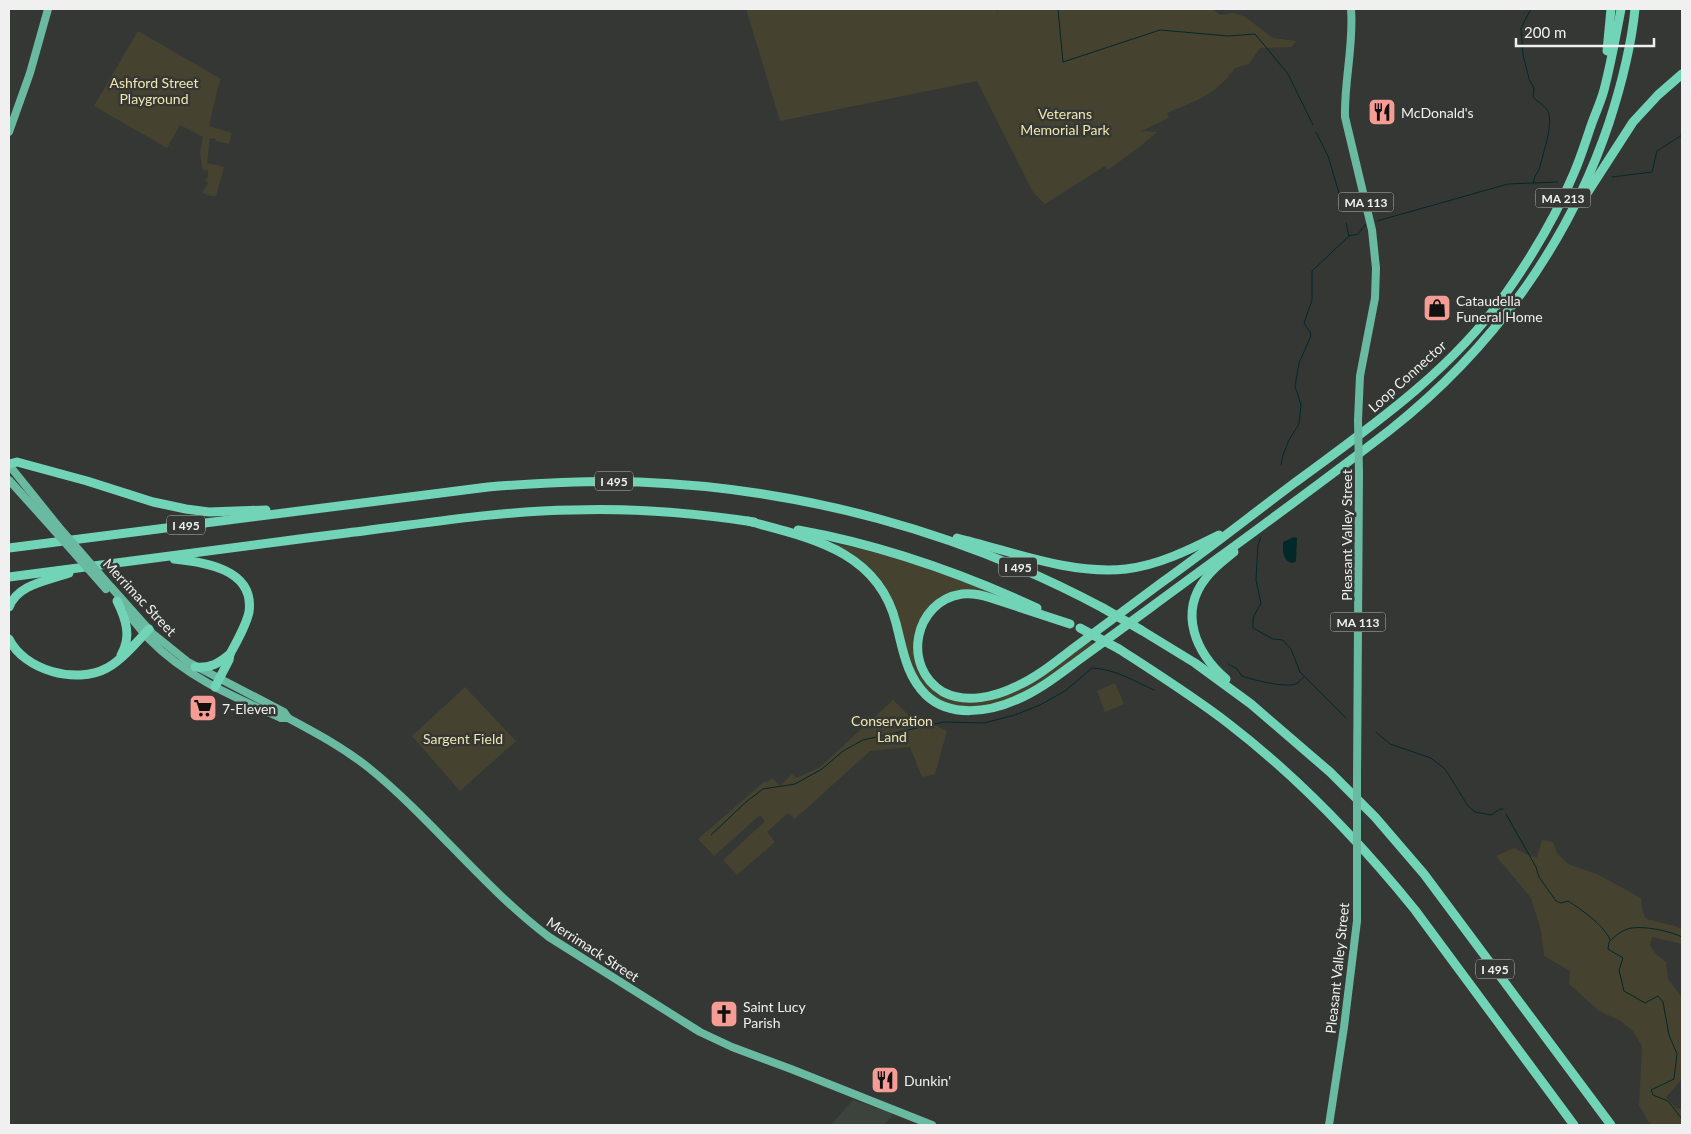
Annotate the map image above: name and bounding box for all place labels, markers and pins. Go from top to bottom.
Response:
restaurant icon: McDonald's [1367,97,1397,127]
place label: McDonald's [1401,104,1474,121]
place label: Cataudella Funeral Home [1456,292,1543,325]
shop icon: Cataudella Funeral Home [1422,293,1452,323]
supermarket icon: 7-Eleven [188,693,218,723]
place label: 7-Eleven [222,700,276,717]
place label: Saint Lucy Parish [743,998,806,1031]
church icon: Saint Lucy Parish [709,999,739,1029]
restaurant icon: Dunkin' [870,1065,900,1095]
place label: Dunkin' [904,1072,951,1089]

